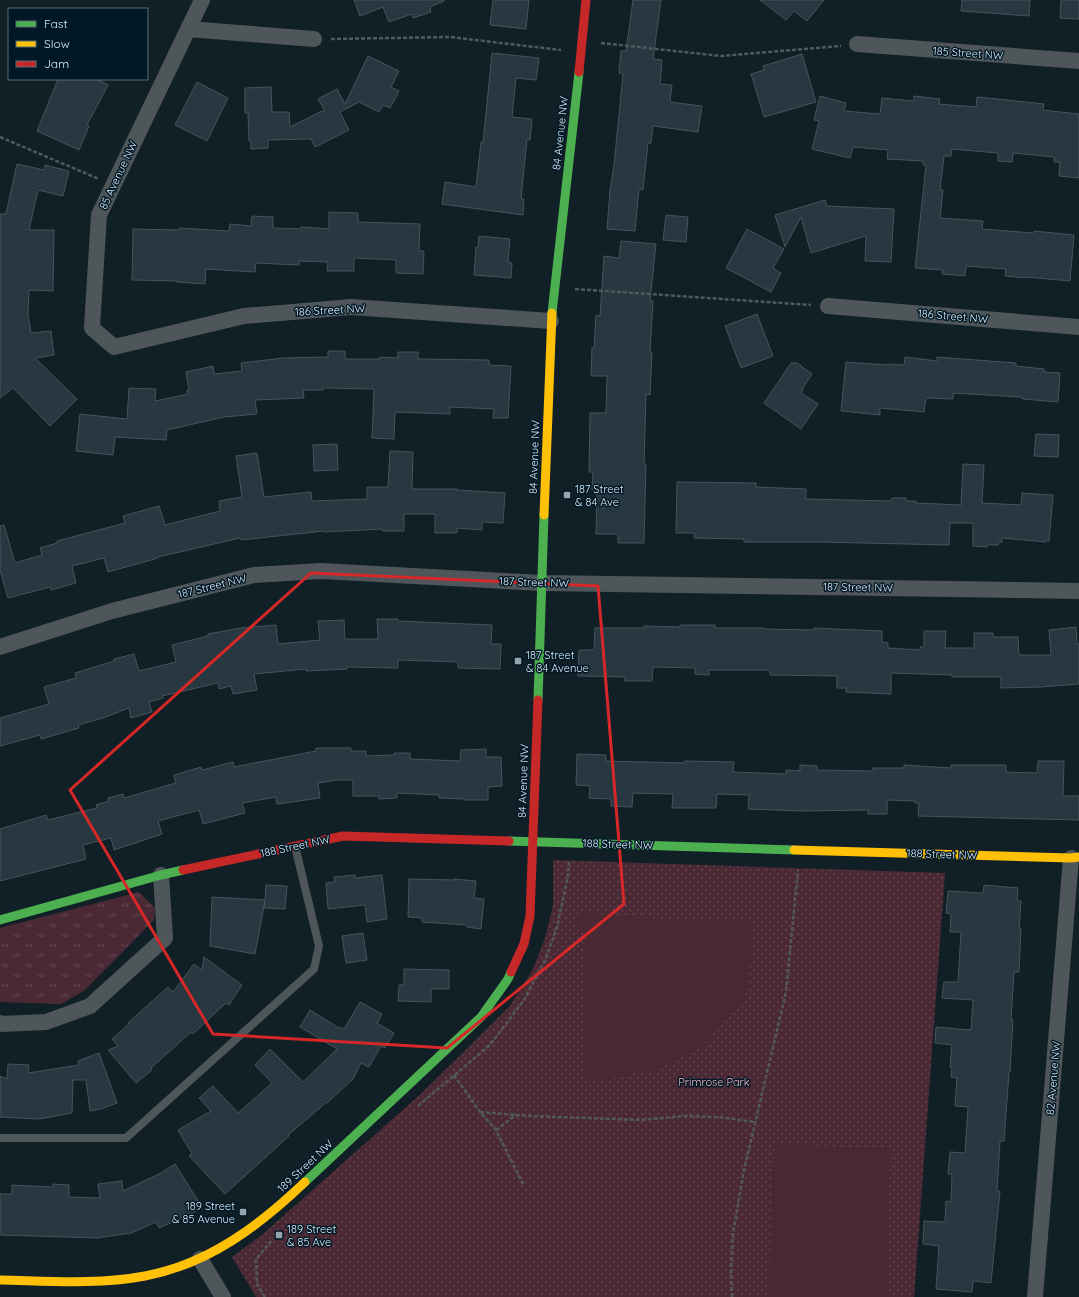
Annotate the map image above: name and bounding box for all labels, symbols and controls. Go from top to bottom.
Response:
legend [8,8,148,80]
text: Fast [44,16,68,31]
text: Slow [44,36,70,51]
street label: 185 Street NW [932,44,1004,62]
text: Jam [44,56,69,71]
street label: 84 Avenue NW [549,95,571,171]
street label: 85 Avenue NW [96,138,140,212]
street label: 186 Street NW [294,301,366,319]
street label: 186 Street NW [917,306,989,326]
street label: 84 Avenue NW [526,419,542,494]
place label: 187 Street & 84 Ave [575,482,624,509]
marker: 187 Street & 84 Ave [562,490,572,500]
street label: 187 Street NW [176,571,248,601]
street label: 187 Street NW [499,574,570,590]
street label: 187 Street NW [823,579,894,595]
place label: 187 Street & 84 Avenue [526,648,589,675]
marker: 187 Street & 84 Avenue [513,656,523,666]
street label: 84 Avenue NW [515,743,531,818]
street label: 188 Street NW [259,832,331,860]
street label: 188 Street NW [582,836,654,852]
street label: 188 Street NW [906,846,978,862]
street label: 82 Avenue NW [1043,1040,1063,1116]
park label: Primrose Park [678,1075,750,1089]
street label: 189 Street NW [274,1136,336,1195]
place label: 189 Street & 85 Avenue [172,1199,235,1226]
marker: 189 Street & 85 Avenue [238,1207,248,1217]
place label: 189 Street & 85 Ave [287,1222,336,1249]
marker: 189 Street & 85 Ave [274,1230,284,1240]

